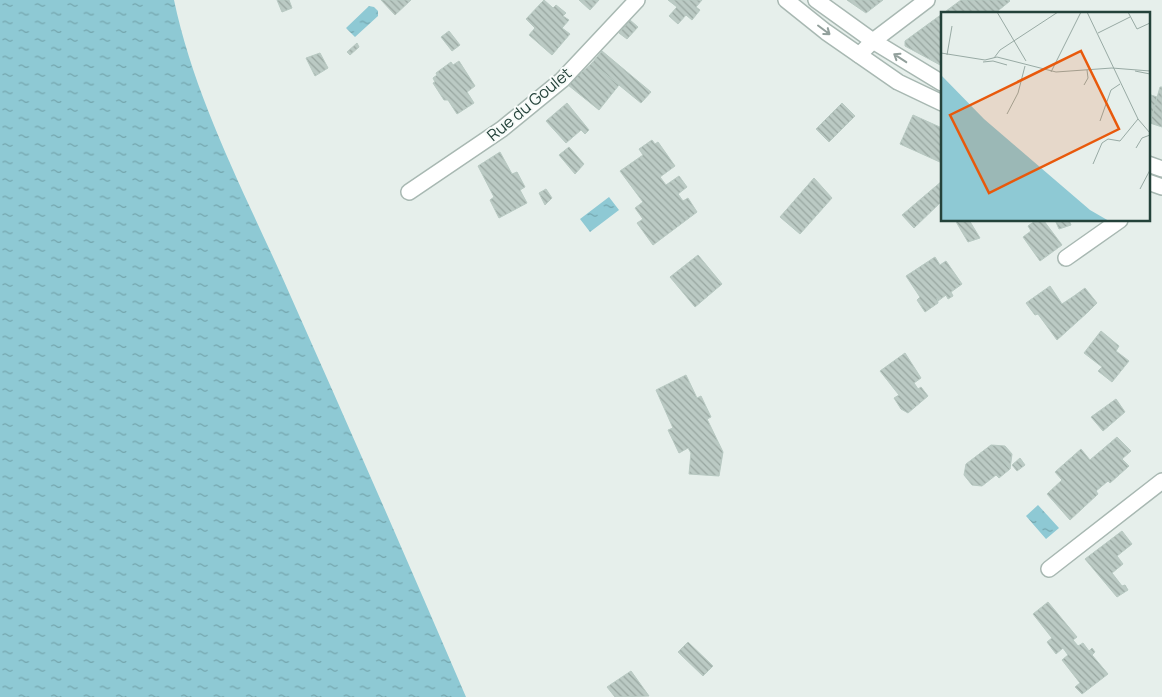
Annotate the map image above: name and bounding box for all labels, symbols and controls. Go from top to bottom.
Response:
inset map [941,12,1150,221]
one-way arrow [817,25,831,35]
one-way arrow [893,53,907,64]
street label: Rue du Goulet [482,62,576,146]

